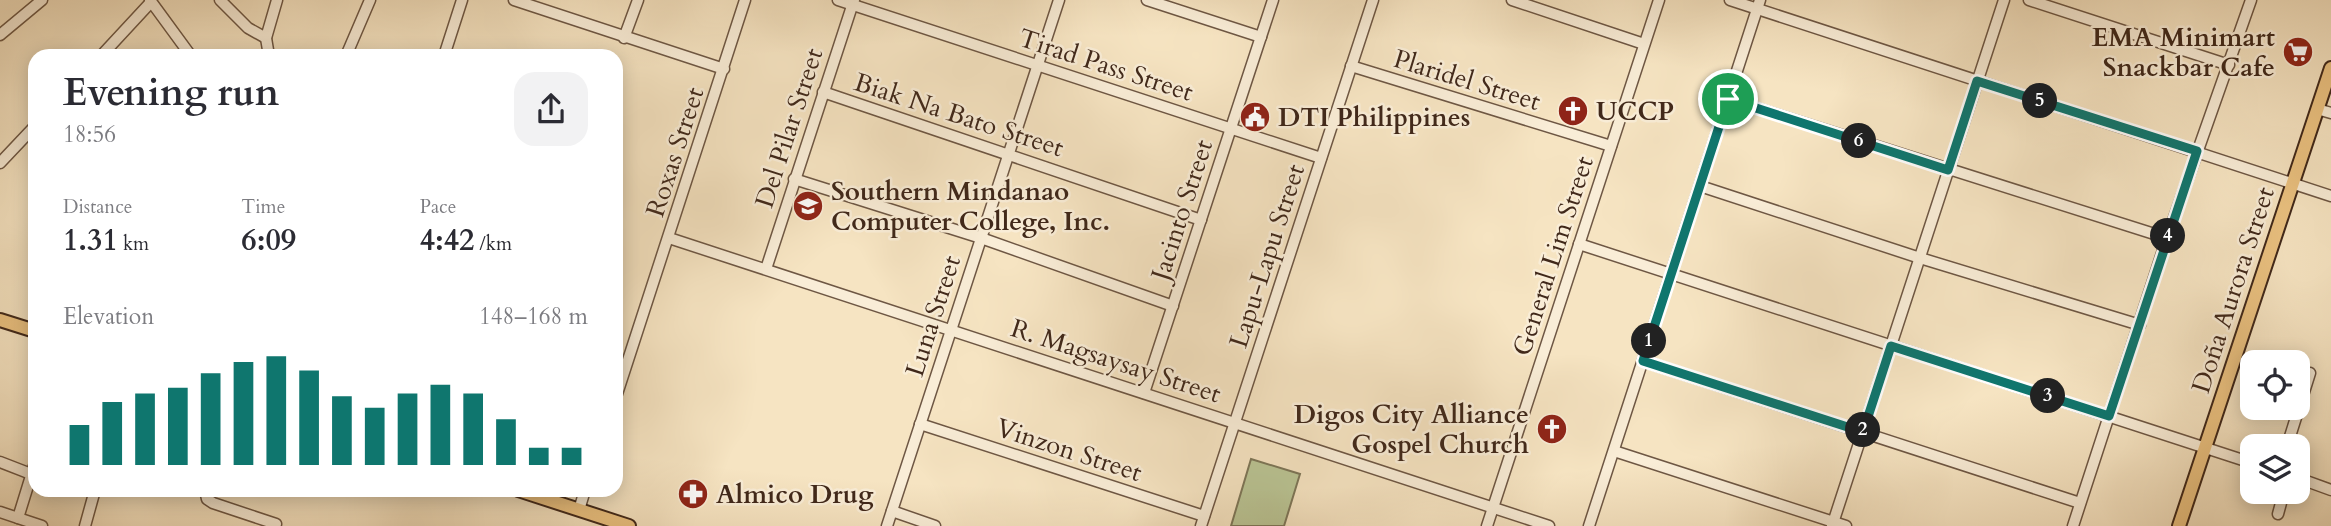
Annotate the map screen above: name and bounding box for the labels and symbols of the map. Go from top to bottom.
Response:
street label: Tirad Pass Street [1014,20,1198,110]
place label: EMA Minimart Snackbar Cafe [2092,20,2275,85]
supermarket icon: EMA Minimart Snackbar Cafe [2281,35,2315,69]
street label: Plaridel Street [1389,41,1545,119]
street label: Del Pilar Street [747,44,831,212]
street label: Biak Na Bato Street [850,65,1068,165]
pin [1698,69,1758,129]
street label: Roxas Street [638,83,712,221]
pin: 5 [2022,84,2058,119]
church icon: UCCP [1556,94,1590,128]
place label: UCCP [1596,94,1674,129]
public building icon: DTI Philippines [1238,100,1272,134]
place label: DTI Philippines [1278,100,1470,135]
pin: 6 [1842,124,1876,158]
street label: Jacinto Street [1142,135,1221,289]
street label: General Lim Street [1504,152,1602,360]
street label: Lapu-Lapu Street [1221,160,1313,352]
place label: Southern Mindanao Computer College, Inc. [831,174,1110,239]
street label: Doña Aurora Street [2183,182,2283,398]
school or university icon: Southern Mindanao Computer College, Inc. [791,189,825,223]
pin: 4 [2150,218,2186,254]
street label: Luna Street [897,251,969,381]
street label: R. Magsaysay Street [1007,311,1225,411]
pin: 1 [1632,324,1666,358]
pin: 3 [2030,378,2066,414]
place label: Digos City Alliance Gospel Church [1294,397,1529,462]
street label: Vinzon Street [992,410,1146,490]
church icon: Digos City Alliance Gospel Church [1535,412,1569,446]
pin: 2 [1846,412,1881,448]
pharmacy icon: Almico Drug [676,477,710,511]
place label: Almico Drug [716,477,874,512]

